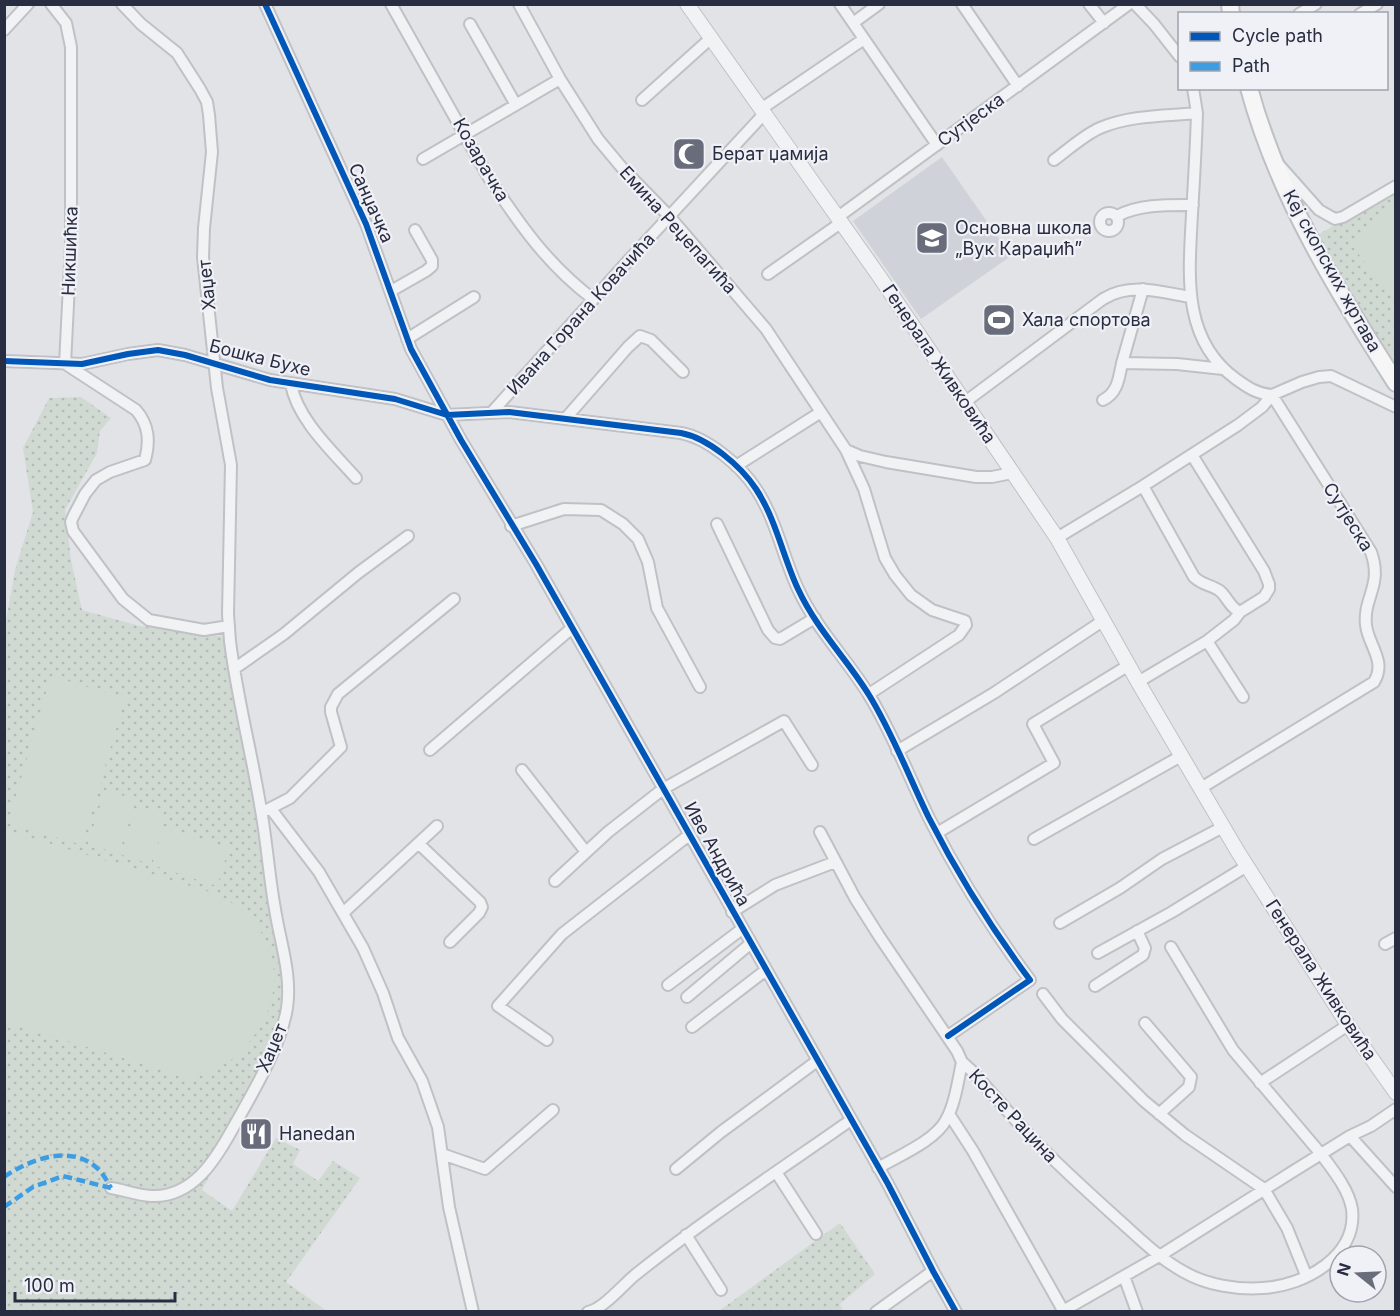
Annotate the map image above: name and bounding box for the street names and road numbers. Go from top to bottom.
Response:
street label: Сутјеска [933,88,1008,151]
street label: Козарачка [449,114,514,205]
street label: Санџачка [345,160,398,246]
street label: Емина Реџепагића [616,162,741,298]
street label: Кеј скопских жртава [1279,186,1386,356]
street label: Никшићка [57,206,82,296]
street label: Ивана Горана Ковачића [502,228,659,399]
street label: Хаџет [193,258,220,311]
street label: Генерала Живковића [878,280,1000,447]
street label: Бошка Бухе [207,335,313,380]
street label: Сутјеска [1319,478,1378,555]
street label: Иве Андрића [680,798,755,910]
street label: Генерала Живковића [1262,895,1381,1064]
street label: Хаџет [252,1020,291,1075]
street label: Косте Рацина [965,1065,1062,1167]

